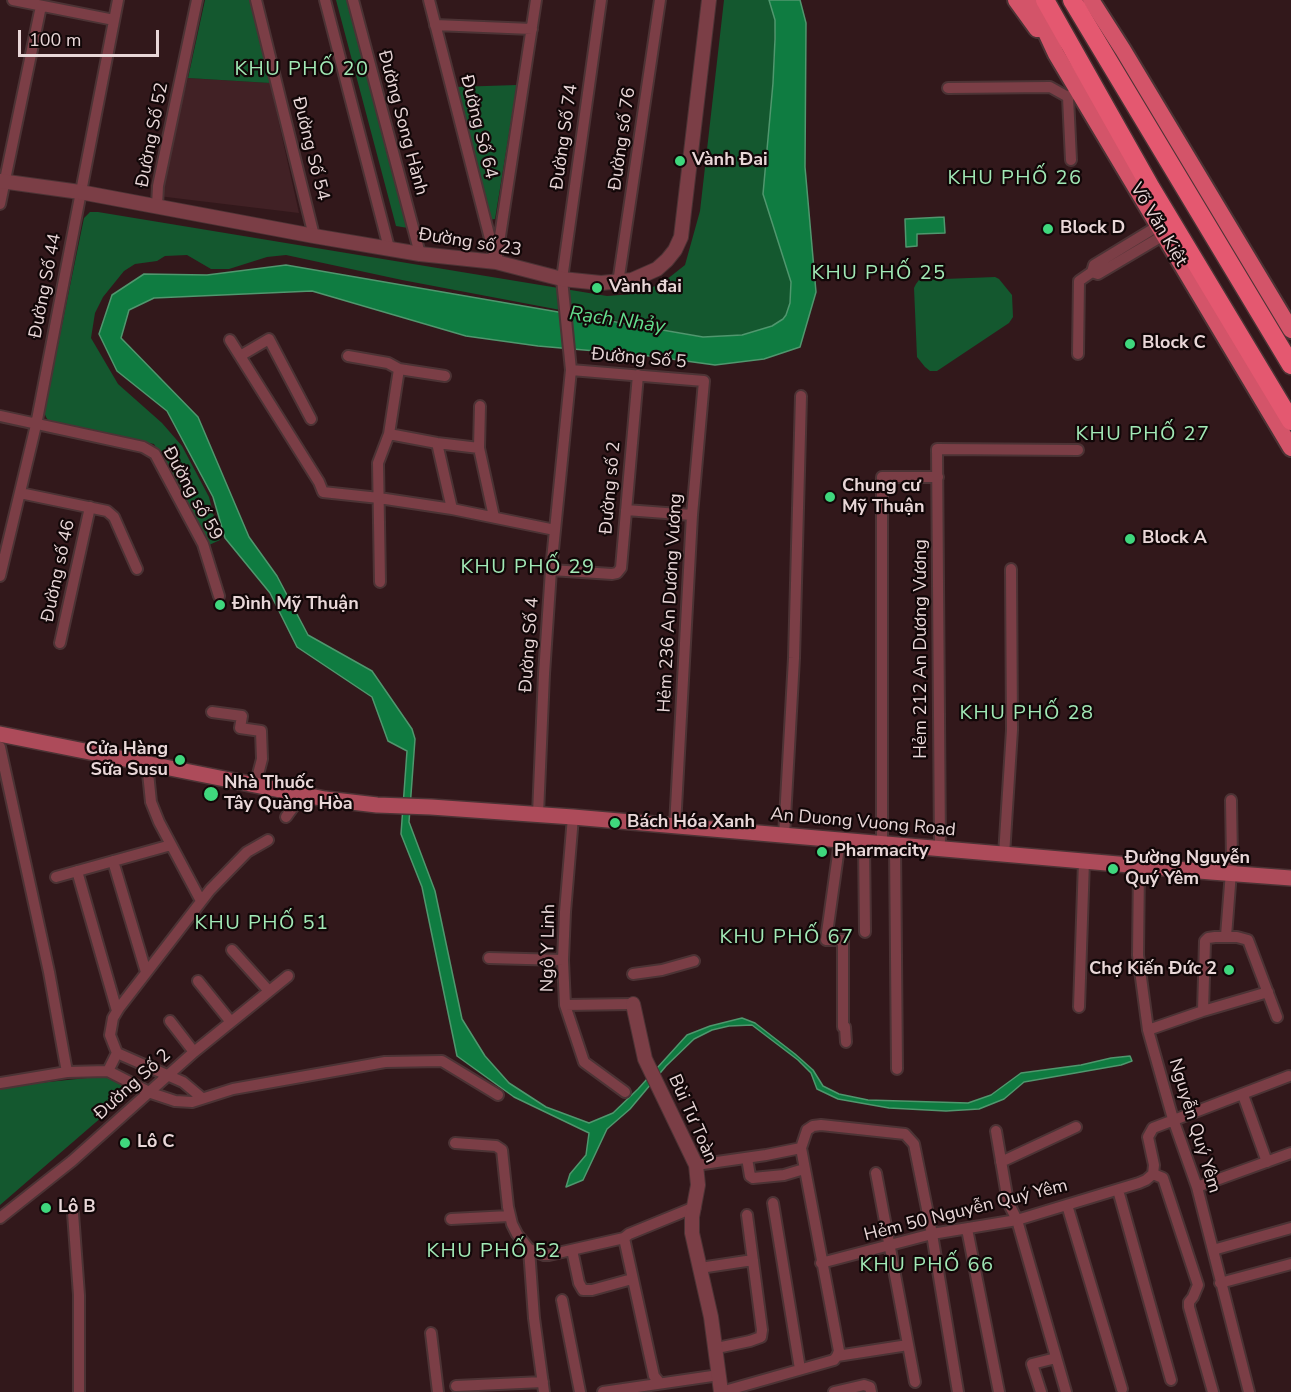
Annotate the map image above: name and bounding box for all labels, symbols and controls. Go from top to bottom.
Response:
scale bar [21,18,162,56]
text: 100 m [29,28,81,52]
street label: Đường Song Hành [372,48,432,198]
district label: KHU PHỐ 20 [235,58,369,82]
street label: Đường Số 64 [455,73,501,181]
street label: Đường Số 52 [132,81,174,189]
street label: Đường Số 74 [547,83,583,191]
street label: Đường số 76 [605,86,641,192]
street label: Đường Số 54 [287,95,333,203]
place label: Vành Đai [692,150,768,172]
marker: Vành Đai [673,154,687,168]
district label: KHU PHỐ 26 [948,167,1082,191]
street label: Võ Văn Kiệt [1125,180,1191,270]
place label: Block D [1060,218,1125,240]
marker: Block D [1041,222,1055,236]
street label: Đường số 23 [417,224,523,262]
street label: Đường Số 44 [25,232,67,340]
district label: KHU PHỐ 25 [812,262,946,286]
place label: Vành đai [609,277,682,299]
marker: Vành đai [590,281,604,295]
water label: Rạch Nhảy [567,302,667,340]
place label: Block C [1142,333,1206,355]
marker: Block C [1123,337,1137,351]
street label: Đường Số 5 [591,344,687,374]
district label: KHU PHỐ 27 [1076,423,1210,447]
street label: Đường số 2 [596,441,626,535]
street label: Đường số 59 [157,443,227,545]
place label: Chung cư Mỹ Thuận [842,476,924,518]
marker: Chung cư Mỹ Thuận [823,490,837,504]
street label: Hẻm 236 An Dương Vương [654,493,688,713]
street label: Đường số 46 [38,518,80,624]
place label: Block A [1142,528,1207,550]
marker: Block A [1123,532,1137,546]
street label: Hẻm 212 An Dương Vương [911,539,933,759]
district label: KHU PHỐ 29 [461,556,595,580]
place label: Đình Mỹ Thuận [232,594,359,616]
street label: Đường Số 4 [516,597,544,693]
marker: Đình Mỹ Thuận [213,598,227,612]
district label: KHU PHỐ 28 [960,702,1094,726]
place label: Cửa Hàng Sữa Susu [86,739,168,782]
marker: Cửa Hàng Sữa Susu [173,753,187,767]
place label: Nhà Thuốc Tây Quàng Hòa [224,773,353,816]
marker: Nhà Thuốc Tây Quàng Hòa [202,785,220,803]
street label: An Duong Vuong Road [770,804,956,842]
place label: Bách Hóa Xanh [627,812,755,834]
marker: Bách Hóa Xanh [608,816,622,830]
place label: Pharmacity [834,841,928,863]
marker: Pharmacity [815,845,829,859]
place label: Đường Nguyễn Quý Yêm [1125,848,1250,890]
marker: Đường Nguyễn Quý Yêm [1106,862,1120,876]
street label: Ngô Y Linh [537,904,561,992]
district label: KHU PHỐ 51 [195,912,329,936]
district label: KHU PHỐ 67 [720,926,854,950]
place label: Chợ Kiến Đức 2 [1089,959,1217,981]
marker: Chợ Kiến Đức 2 [1222,963,1236,977]
street label: Đường Số 2 [90,1045,176,1125]
street label: Nguyễn Quý Yêm [1163,1056,1225,1196]
street label: Bùi Tư Toàn [663,1071,721,1167]
place label: Lô C [137,1132,174,1154]
marker: Lô C [118,1136,132,1150]
street label: Hẻm 50 Nguyễn Quý Yêm [862,1175,1070,1247]
place label: Lô B [58,1197,96,1219]
marker: Lô B [39,1201,53,1215]
district label: KHU PHỐ 52 [427,1240,561,1264]
district label: KHU PHỐ 66 [860,1254,994,1278]

